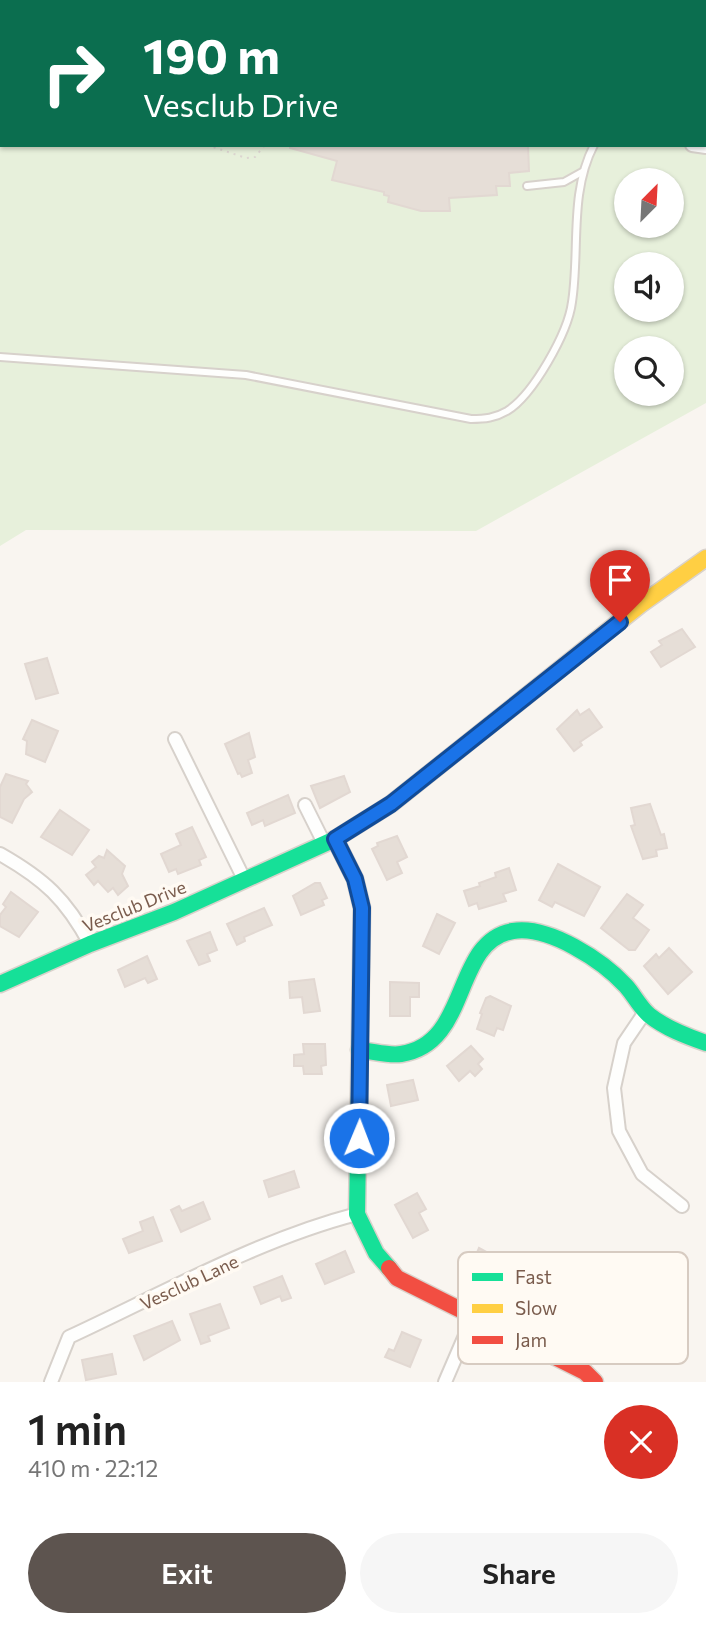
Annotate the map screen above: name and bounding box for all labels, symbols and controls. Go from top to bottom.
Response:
text: 190 m [143,24,280,84]
icon: right [28,28,119,119]
text: Vesclub Drive [143,84,338,124]
north arrow [614,168,684,238]
map controls [614,168,684,406]
button: sound [614,252,684,322]
button: search [614,336,684,406]
pin [590,550,650,622]
icon: arrive [601,561,639,599]
street label: Vesclub Drive [79,875,189,937]
position arrow [322,1101,396,1175]
street label: Vesclub Lane [136,1250,242,1314]
legend [458,1252,688,1364]
text: Fast [515,1265,552,1288]
text: Slow [515,1296,557,1319]
text: Jam [515,1328,547,1351]
text: 1 min [28,1402,127,1454]
button: close [604,1405,678,1479]
text: 410 m · 22:12 [28,1454,158,1482]
button: Exit [28,1533,346,1613]
button: Share [360,1533,678,1613]

